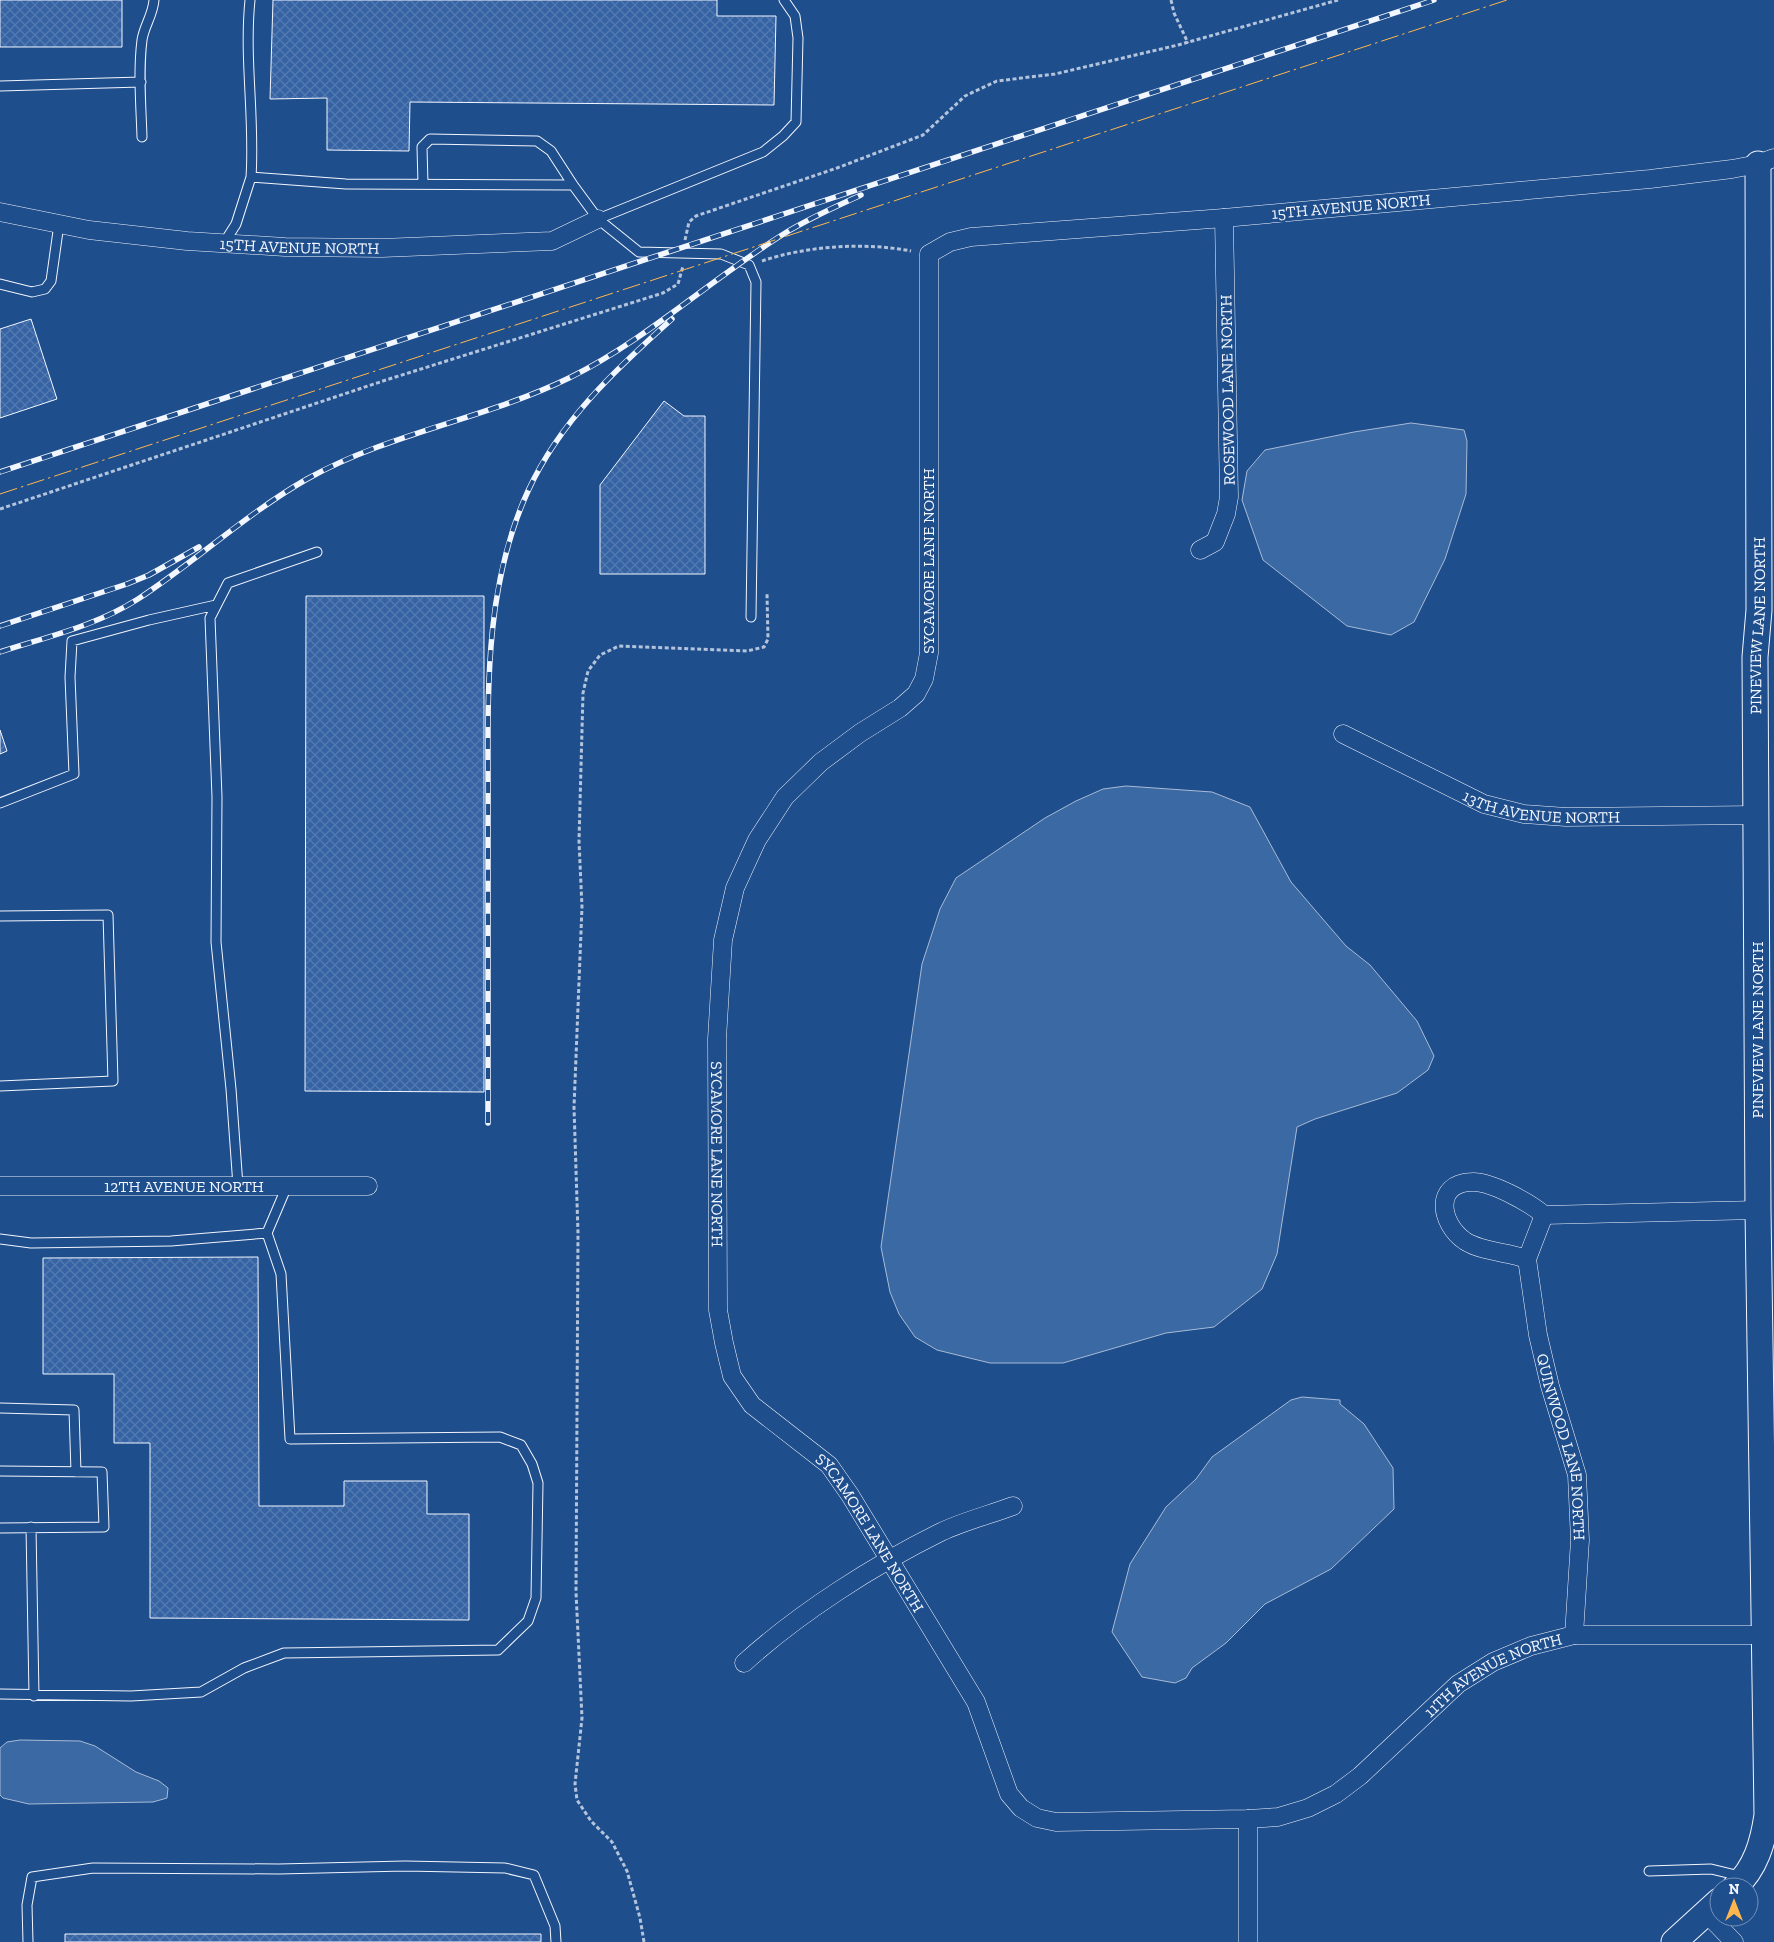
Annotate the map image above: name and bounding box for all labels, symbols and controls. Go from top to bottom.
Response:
street label: 15TH AVENUE NORTH [1271,190,1431,223]
street label: 15TH AVENUE NORTH [219,234,379,258]
street label: ROSEWOOD LANE NORTH [1216,294,1239,486]
street label: SYCAMORE LANE NORTH [919,468,938,654]
street label: PINEVIEW LANE NORTH [1746,537,1769,714]
street label: 13TH AVENUE NORTH [1460,786,1620,827]
street label: PINEVIEW LANE NORTH [1748,941,1767,1119]
street label: SYCAMORE LANE NORTH [707,1061,727,1247]
street label: 12TH AVENUE NORTH [104,1177,264,1196]
street label: QUINWOOD LANE NORTH [1533,1352,1589,1541]
street label: SYCAMORE LANE NORTH [812,1449,928,1616]
street label: 11TH AVENUE NORTH [1420,1629,1564,1721]
north arrow [1709,1877,1759,1927]
text: N [1729,1881,1740,1898]

